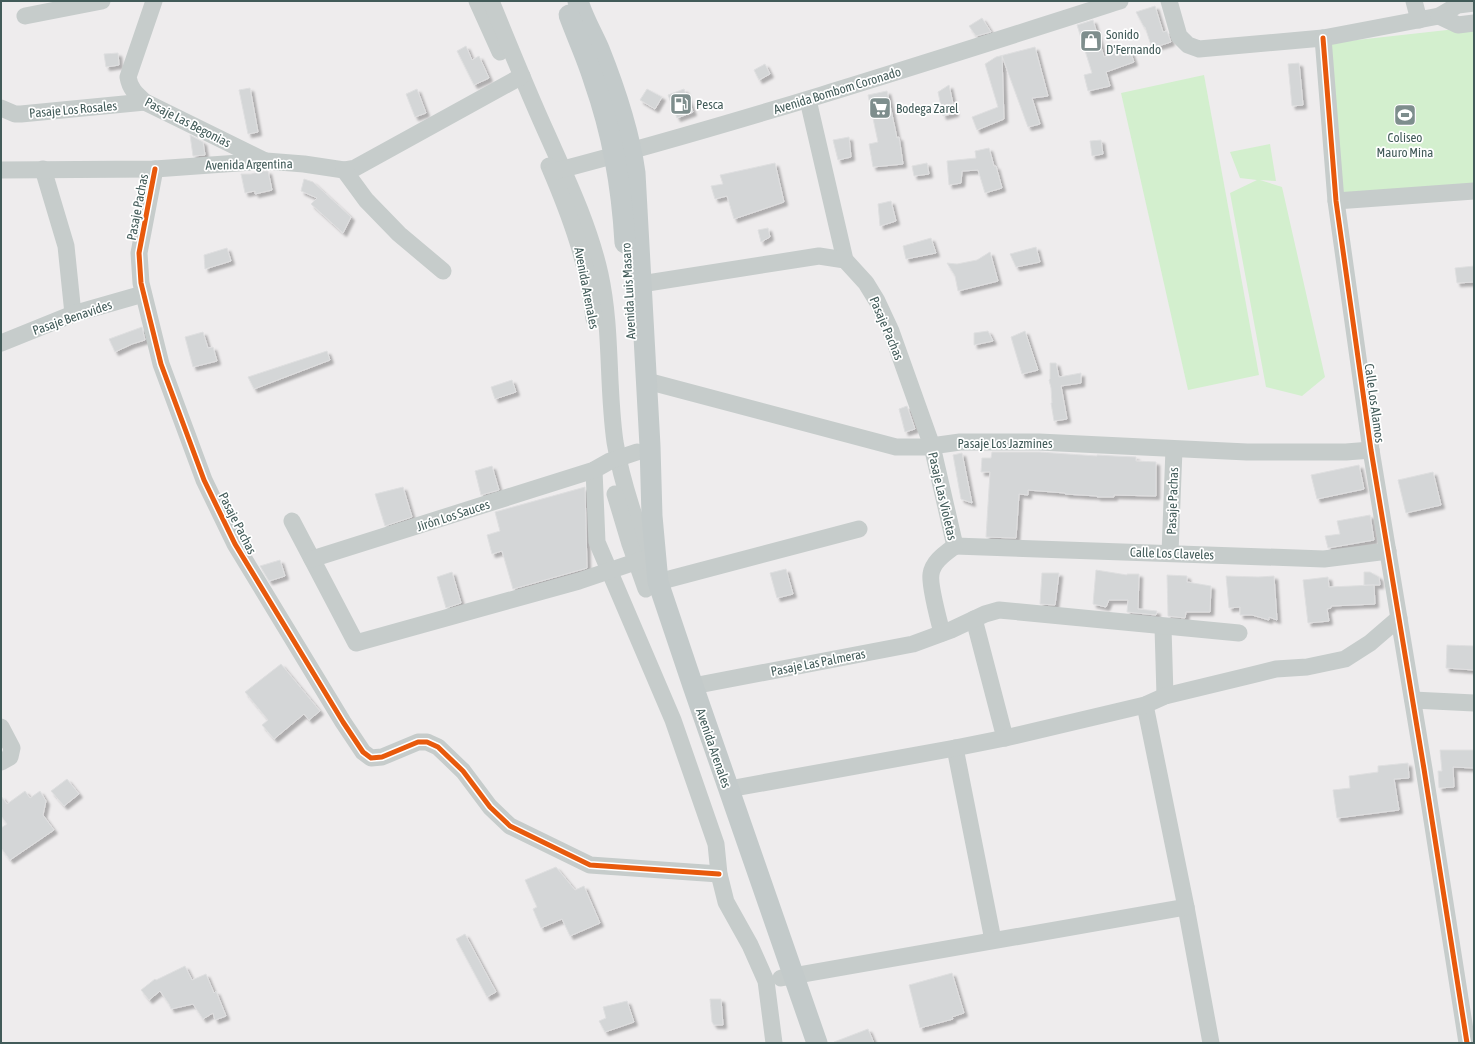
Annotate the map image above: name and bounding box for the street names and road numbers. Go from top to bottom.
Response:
street label: Avenida Bombom Coronado [772,64,903,117]
street label: Pasaje Las Begonias [142,94,234,151]
street label: Pasaje Los Rosales [29,98,118,121]
street label: Avenida Argentina [205,156,293,173]
street label: Pasaje Pachas [124,172,151,242]
street label: Avenida Luis Masaro [618,242,639,340]
street label: Avenida Arenales [571,246,602,331]
street label: Pasaje Pachas [866,294,907,363]
street label: Pasaje Benavides [31,297,114,338]
street label: Calle Los Alamos [1362,363,1388,444]
street label: Pasaje Los Jazmines [957,436,1053,451]
street label: Pasaje Las Violetas [925,451,960,542]
street label: Pasaje Pachas [1164,467,1181,535]
street label: Pasaje Pachas [216,490,260,557]
street label: Jirón Los Sauces [415,497,492,534]
street label: Calle Los Claveles [1130,545,1215,562]
street label: Pasaje Las Palmeras [770,646,867,679]
street label: Avenida Arenales [693,706,734,790]

